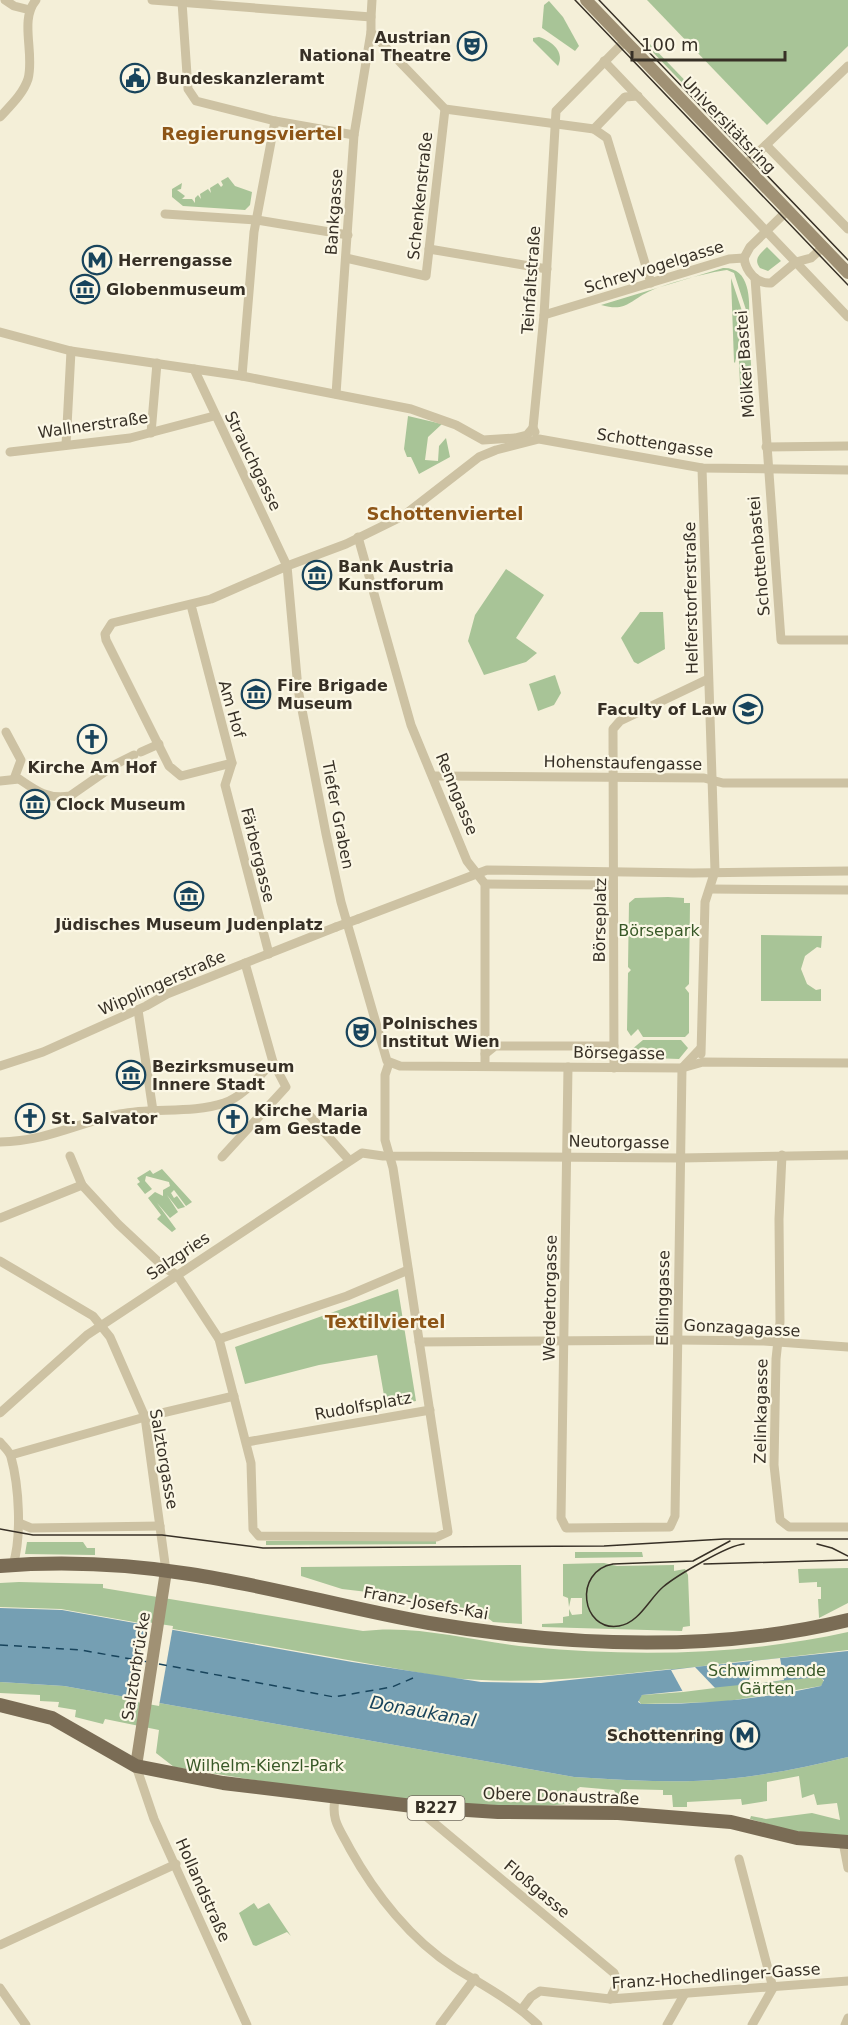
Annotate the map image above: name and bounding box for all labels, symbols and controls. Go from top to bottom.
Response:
scale bar [632,24,785,62]
place label: Austrian National Theatre [299,28,451,65]
theatre icon: Austrian National Theatre [456,30,488,62]
text: 100 m [641,34,699,55]
public building icon: Bundeskanzleramt [119,62,151,94]
place label: Bundeskanzleramt [156,69,325,88]
street label: Universitätsring [678,73,780,177]
district label: Regierungsviertel [161,123,343,144]
street label: Schenkenstraße [404,131,436,261]
street label: Bankgasse [322,168,346,256]
street label: Teinfaltstraße [518,225,544,336]
street label: Schreyvogelgasse [582,237,726,297]
metro station icon: Herrengasse [81,244,113,276]
place label: Herrengasse [118,251,233,270]
museum icon: Globenmuseum [69,273,101,305]
place label: Globenmuseum [106,280,246,299]
street label: Mölker Bastei [732,310,758,418]
street label: Wallnerstraße [37,408,149,442]
street label: Strauchgasse [221,408,285,514]
street label: Schottengasse [595,424,715,462]
street label: Schottenbastei [744,495,774,617]
district label: Schottenviertel [366,503,524,524]
street label: Helferstorferstraße [680,522,702,674]
place label: Bank Austria Kunstforum [338,557,454,594]
museum icon: Bank Austria Kunstforum [301,559,333,591]
place label: Fire Brigade Museum [277,676,388,713]
street label: Am Hof [215,678,249,740]
museum icon: Fire Brigade Museum [240,678,272,710]
school or university icon: Faculty of Law [732,693,764,725]
place label: Faculty of Law [597,700,727,719]
church icon: Kirche Am Hof [76,723,108,755]
street label: Renngasse [432,750,482,838]
street label: Hohenstaufengasse [544,752,702,774]
place label: Kirche Am Hof [27,758,158,777]
street label: Tiefer Graben [318,758,358,871]
museum icon: Clock Museum [19,788,51,820]
place label: Clock Museum [56,795,186,814]
street label: Färbergasse [237,806,279,904]
street label: Börseplatz [590,878,610,962]
museum icon: Jüdisches Museum Judenplatz [173,880,205,912]
place label: Jüdisches Museum Judenplatz [54,915,323,934]
park label: Börsepark [618,921,700,940]
street label: Wipplingerstraße [96,947,228,1019]
place label: Polnisches Institut Wien [382,1014,500,1051]
theatre icon: Polnisches Institut Wien [345,1016,377,1048]
street label: Börsegasse [573,1043,665,1063]
place label: Bezirksmuseum Innere Stadt [152,1057,294,1094]
museum icon: Bezirksmuseum Innere Stadt [115,1059,147,1091]
place label: Kirche Maria am Gestade [254,1101,368,1138]
church icon: St. Salvator [14,1102,46,1134]
church icon: Kirche Maria am Gestade [217,1103,249,1135]
place label: St. Salvator [51,1109,157,1128]
street label: Neutorgasse [568,1132,670,1152]
street label: Salzgries [143,1228,213,1284]
street label: Werdertorgasse [539,1235,561,1361]
street label: Eßlinggasse [653,1250,673,1346]
district label: Textilviertel [325,1311,445,1332]
street label: Gonzagagasse [683,1315,801,1341]
street label: Zelinkagasse [751,1358,771,1464]
street label: Rudolfsplatz [313,1388,413,1424]
street label: Salztorgasse [146,1407,182,1511]
street label: Franz-Josefs-Kai [362,1583,490,1623]
street label: Salztorbrücke [118,1610,154,1722]
park label: Schwimmende Gärten [708,1661,826,1698]
water label: Donaukanal [368,1691,478,1731]
metro station icon: Schottenring [729,1719,761,1751]
place label: Schottenring [607,1726,724,1745]
park label: Wilhelm-Kienzl-Park [186,1756,345,1775]
street label: Obere Donaustraße [482,1784,640,1808]
road number: B227 [408,1796,464,1820]
street label: Hollandstraße [172,1835,234,1945]
street label: Floßgasse [500,1856,574,1922]
street label: Franz-Hochedlinger-Gasse [611,1959,821,1993]

